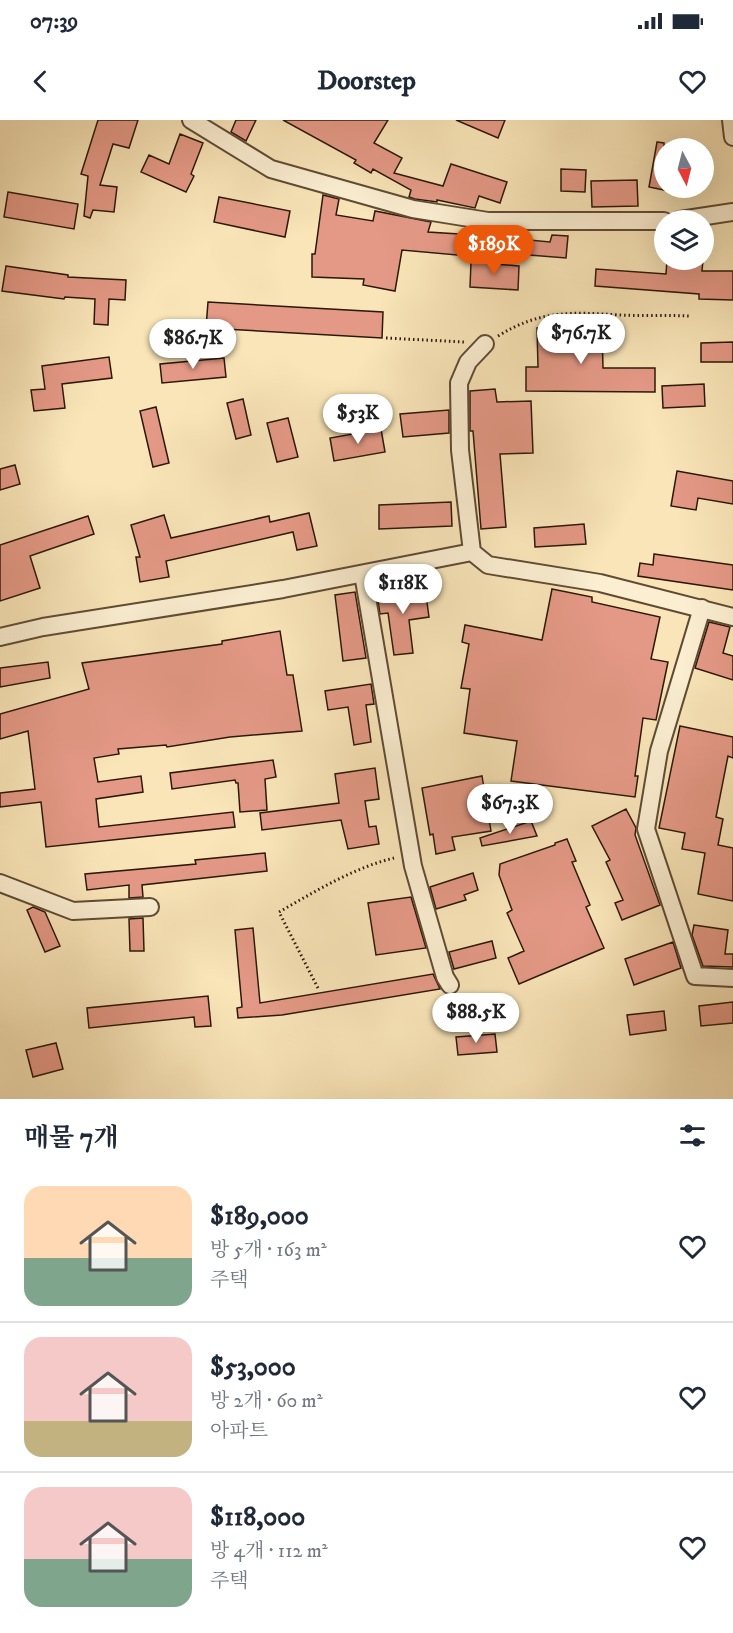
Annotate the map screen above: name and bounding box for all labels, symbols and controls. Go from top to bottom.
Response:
text: 07:39 [30,8,78,35]
text: Doorstep [317,64,416,98]
icon: back [24,65,57,98]
icon: heart [676,65,709,98]
north arrow [654,138,714,198]
map controls [654,138,714,270]
button: layers [654,210,714,270]
pin: $189K [452,225,536,276]
text: $189K [468,232,520,257]
pin: $76.7K [532,314,630,365]
pin: $86.7K [144,319,242,370]
text: $76.7K [551,321,611,346]
text: $86.7K [163,326,223,351]
pin: $53K [322,394,394,445]
text: $53K [337,401,379,426]
pin: $118K [361,564,445,615]
text: $118K [378,571,428,596]
pin: $67.3K [461,784,559,835]
text: $67.3K [481,791,539,816]
pin: $88.5K [427,993,525,1044]
text: $88.5K [446,1000,506,1025]
icon: filters [676,1119,709,1152]
text: 매물 7개 [24,1122,119,1155]
text: $189,000 [210,1200,309,1233]
icon: home [72,1210,144,1282]
icon: heart [676,1230,709,1263]
text: 방 5개 · 163 m² [210,1238,327,1263]
text: 주택 [210,1268,249,1293]
text: $53,000 [210,1351,296,1384]
icon: home [72,1361,144,1433]
icon: heart [676,1381,709,1414]
text: 방 2개 · 60 m² [210,1389,323,1414]
text: 아파트 [210,1419,268,1444]
text: $118,000 [210,1501,305,1534]
icon: home [72,1511,144,1583]
icon: heart [676,1531,709,1564]
text: 방 4개 · 112 m² [210,1539,328,1564]
text: 주택 [210,1569,249,1594]

